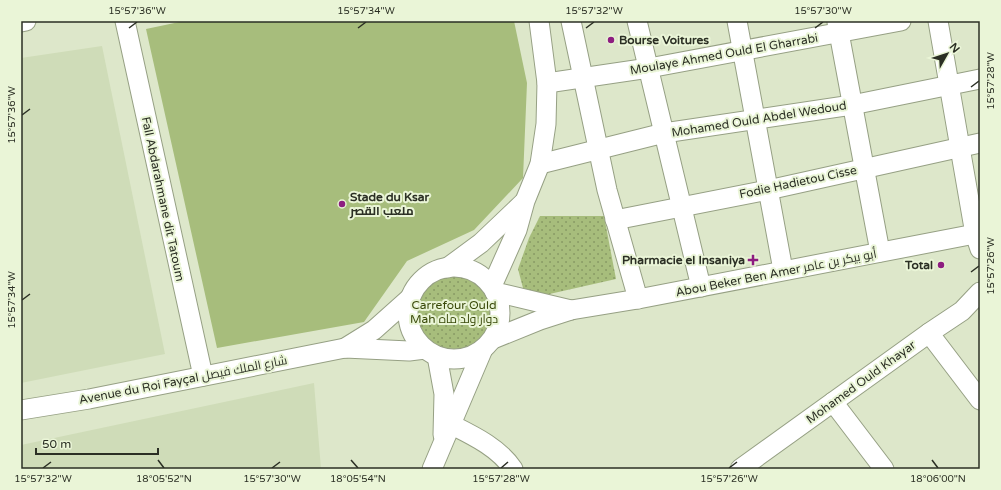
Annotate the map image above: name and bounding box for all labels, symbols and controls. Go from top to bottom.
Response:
text: 15°57'36"W [108,5,166,17]
text: 15°57'34"W [337,5,395,17]
text: 15°57'32"W [565,5,623,17]
text: 15°57'30"W [794,5,852,17]
street label: Moulaye Ahmed Ould El Gharrabi [629,31,819,77]
place label: Bourse Voitures [619,33,709,47]
north arrow [927,34,967,74]
marker: Bourse Voitures [606,35,616,45]
text: N [947,40,962,56]
text: 15°57'28"W [985,52,997,110]
text: 15°57'36"W [6,86,18,144]
street label: Mohamed Ould Abdel Wedoud [671,98,847,140]
street label: Fall Abdarahmane dit Tatoum [139,115,187,283]
street label: Fodie Hadietou Cisse [738,163,858,201]
place label: Stade du Ksar ملعب القصر [349,190,429,219]
marker: Stade du Ksar ملعب القصر [337,199,347,209]
text: 15°57'26"W [985,237,997,295]
street label: Abou Beker Ben Amer أبو بيكر بن عامر [674,246,878,299]
place label: Pharmacie el Insaniya [622,253,745,268]
marker: Pharmacie el Insaniya [748,255,758,265]
place label: Total [904,258,933,272]
marker: Total [936,260,946,270]
text: 15°57'34"W [6,271,18,329]
park label: Carrefour Ould Mah دوار ولد ماه [410,298,498,326]
street label: Mohamed Ould Khayar [804,337,919,426]
street label: Avenue du Roi Fayçal شارع الملك فيصل [78,353,288,408]
scale bar [36,430,158,456]
text: 50 m [42,437,71,451]
text: 15°57'32"W [14,473,72,485]
text: 18°05'52"N [136,473,192,485]
text: 15°57'30"W [243,473,301,485]
text: 18°05'54"N [330,473,386,485]
text: 15°57'28"W [472,473,530,485]
text: 15°57'26"W [700,473,758,485]
text: 18°06'00"N [910,473,966,485]

